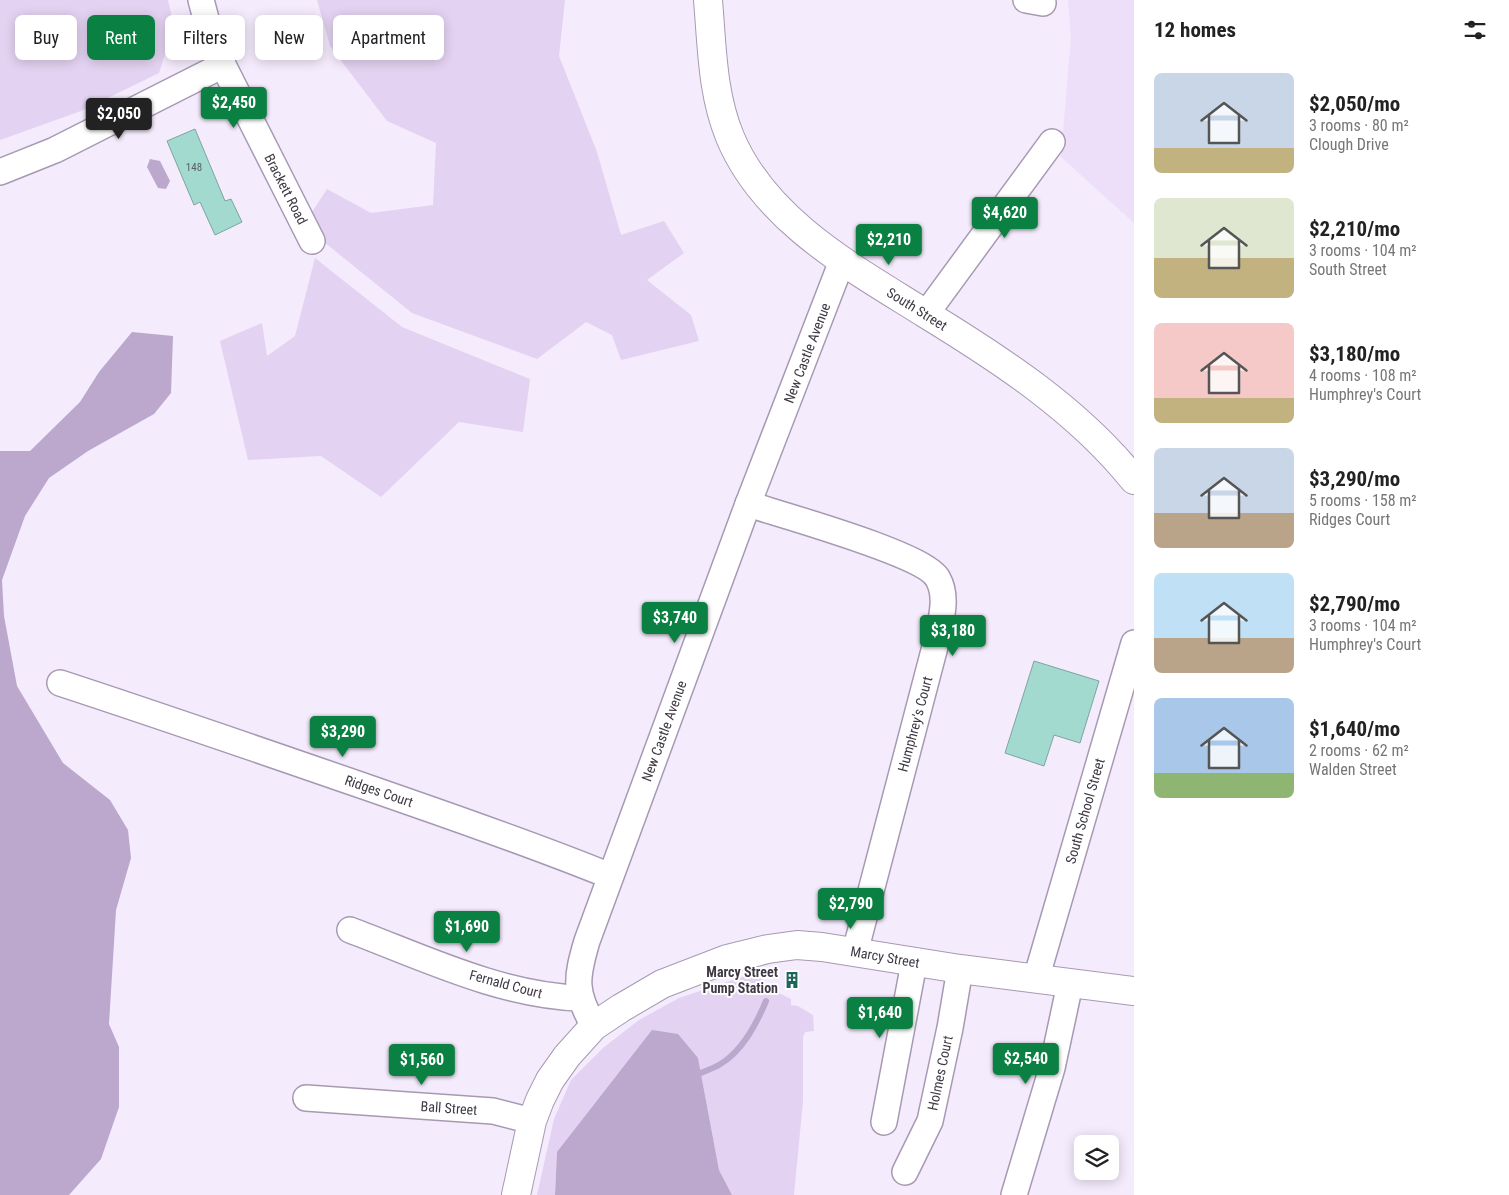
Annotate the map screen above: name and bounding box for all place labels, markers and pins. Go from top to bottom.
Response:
pin: $2,450 [193,86,275,129]
pin: $2,050 [78,98,160,140]
pin: $4,620 [964,196,1046,239]
pin: $2,210 [848,224,930,266]
pin: $3,740 [634,602,716,644]
pin: $3,180 [912,614,994,657]
pin: $3,290 [302,716,384,758]
pin: $2,790 [810,888,892,930]
pin: $1,690 [426,910,508,953]
place label: Marcy Street Pump Station [702,964,778,996]
building icon: Marcy Street Pump Station [782,970,802,990]
pin: $1,640 [839,996,921,1039]
pin: $2,540 [985,1042,1067,1085]
pin: $1,560 [381,1044,463,1086]

